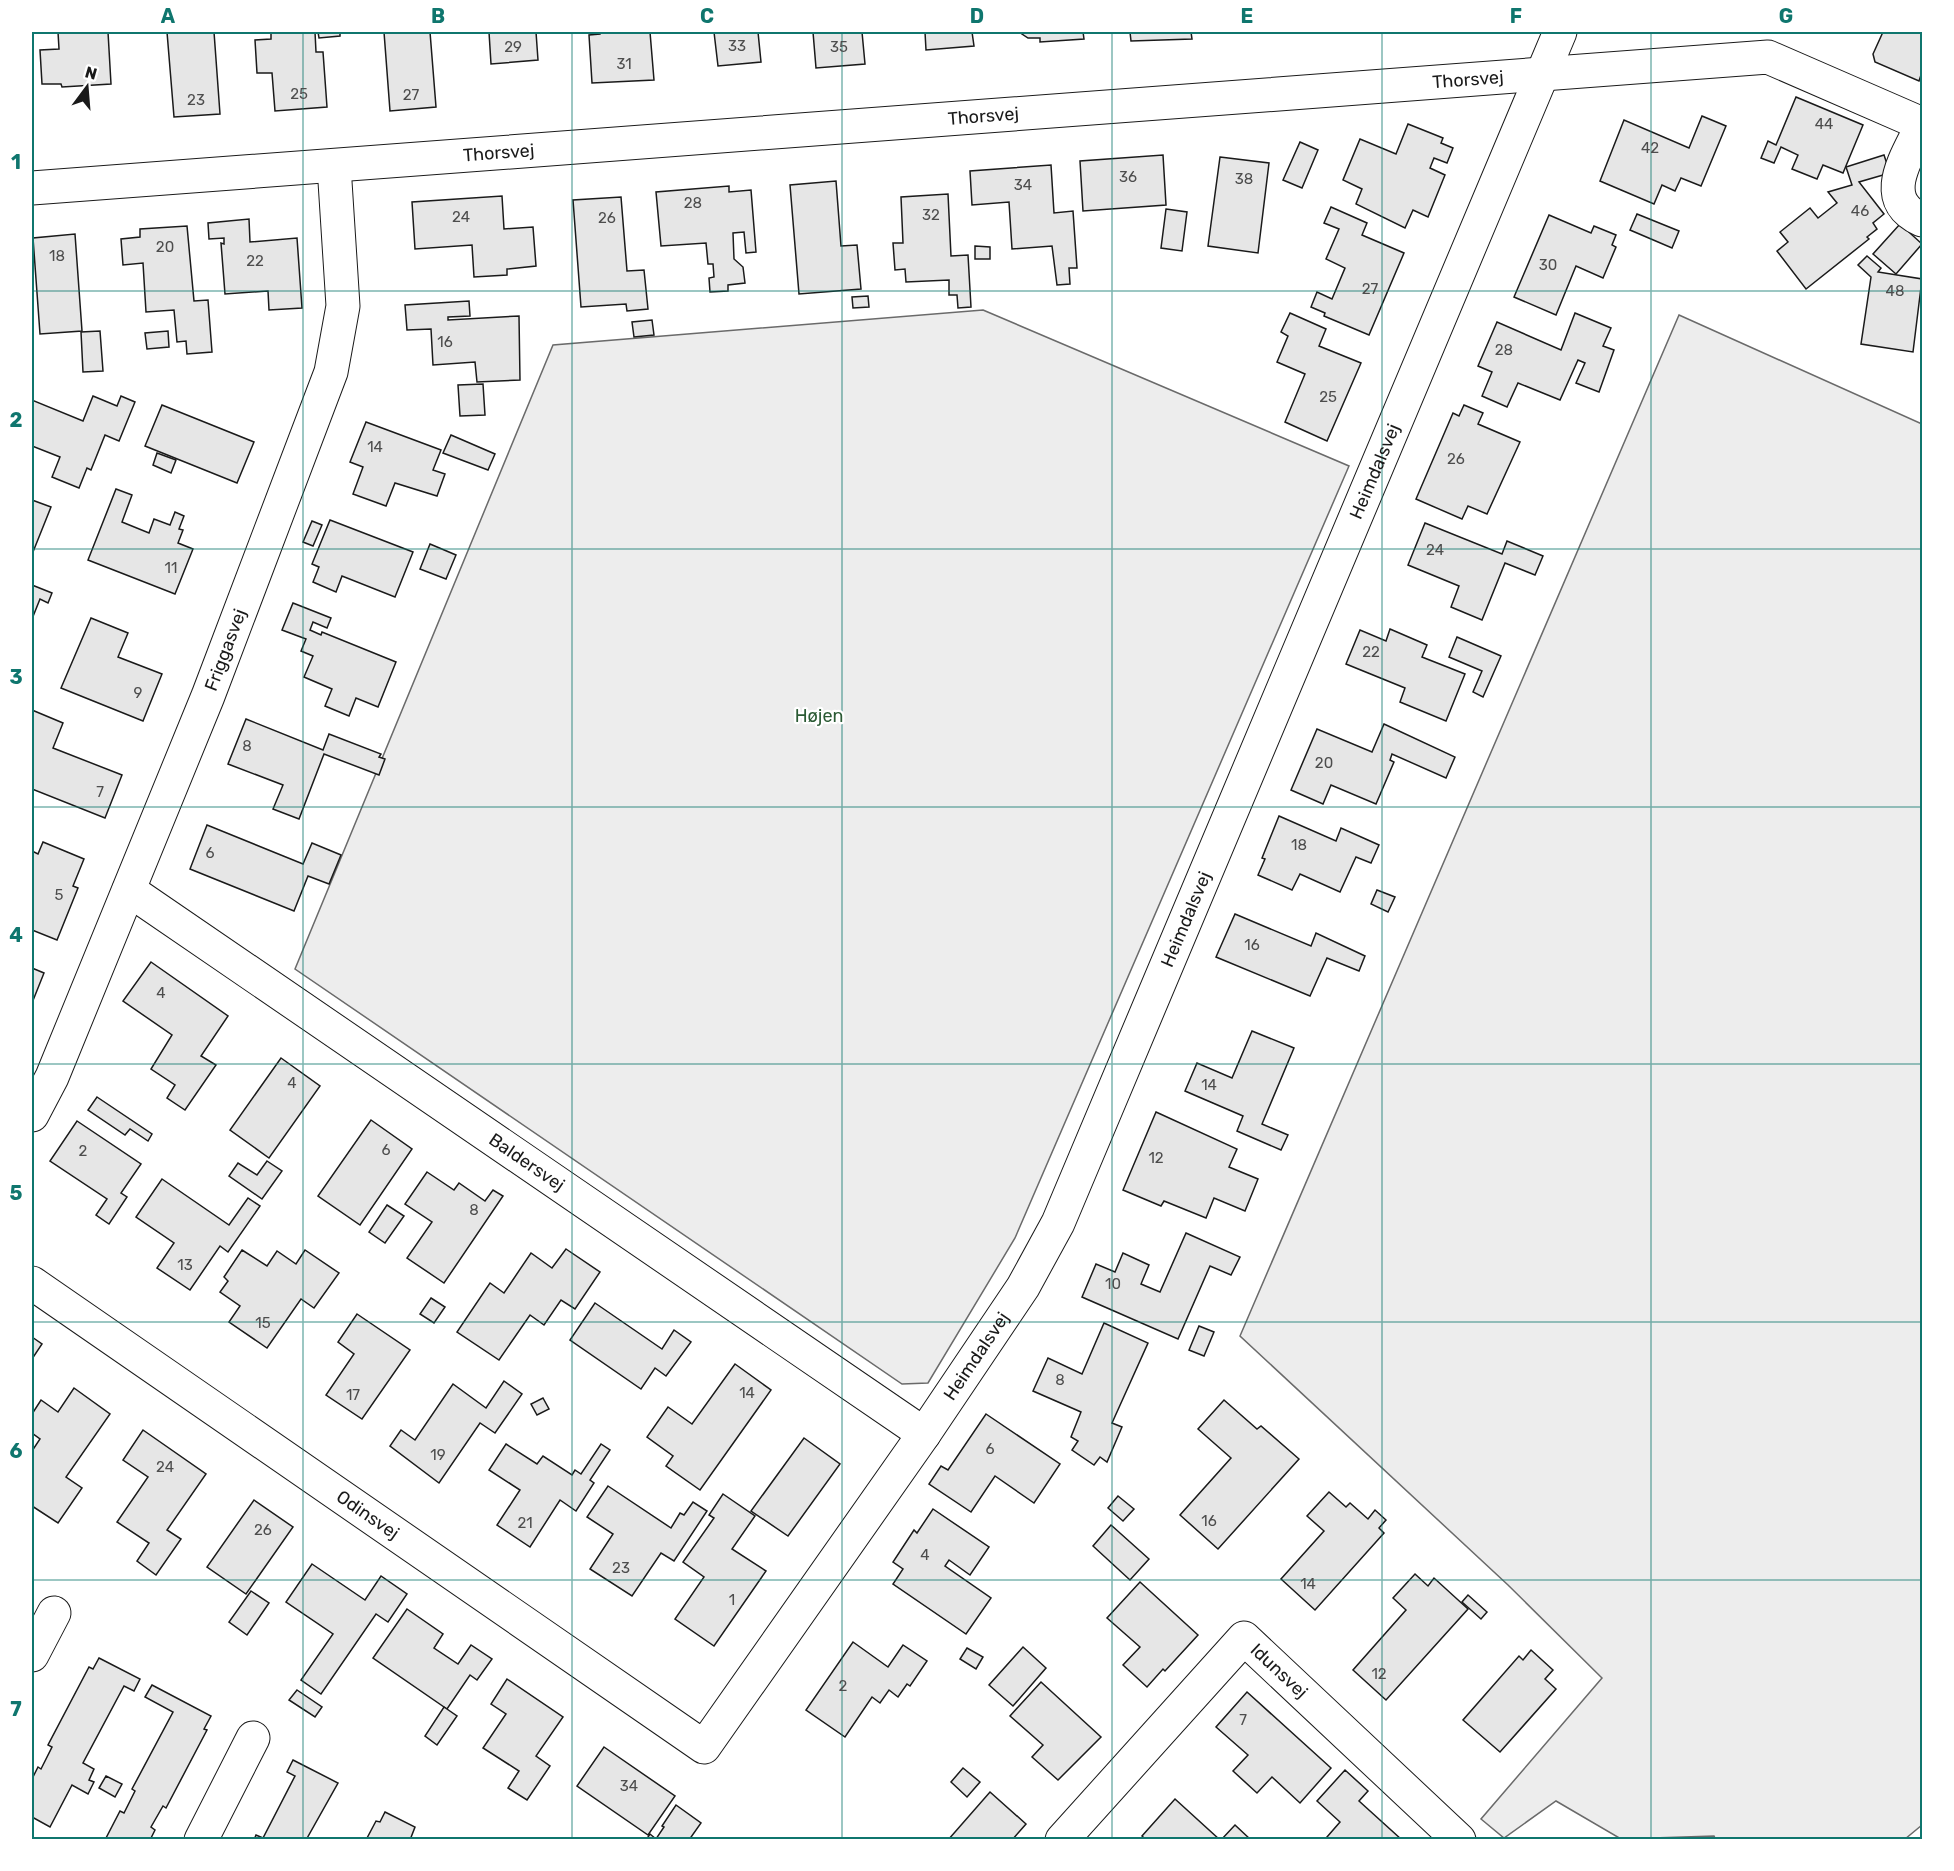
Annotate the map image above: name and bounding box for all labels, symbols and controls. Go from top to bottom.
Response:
text: A [161,4,176,28]
text: B [431,4,445,28]
text: C [700,4,714,28]
text: D [970,4,984,28]
text: E [1241,4,1253,28]
text: F [1510,4,1522,28]
text: G [1779,4,1793,28]
house number: 33 [728,37,746,55]
house number: 29 [504,38,522,56]
house number: 35 [830,38,848,56]
house number: 31 [616,55,632,73]
north arrow [57,57,117,117]
text: N [83,62,99,84]
street label: Thorsvej [1431,66,1504,93]
house number: 25 [290,85,308,103]
house number: 27 [403,86,420,104]
house number: 23 [187,91,205,109]
street label: Thorsvej [947,103,1020,130]
house number: 44 [1815,115,1833,133]
street label: Thorsvej [462,139,535,166]
house number: 42 [1641,139,1659,157]
text: 1 [11,150,21,174]
house number: 36 [1119,168,1137,186]
house number: 38 [1235,170,1253,188]
house number: 34 [1014,176,1032,194]
house number: 28 [684,194,702,212]
house number: 46 [1851,202,1869,220]
house number: 32 [922,206,940,224]
house number: 24 [452,208,470,226]
house number: 26 [598,209,616,227]
house number: 20 [156,238,174,256]
house number: 18 [49,247,65,265]
house number: 22 [246,252,264,270]
house number: 30 [1539,256,1557,274]
house number: 27 [1362,280,1379,298]
house number: 48 [1886,282,1904,300]
house number: 16 [437,333,453,351]
house number: 28 [1495,341,1513,359]
house number: 25 [1319,388,1337,406]
text: 2 [10,408,23,432]
street label: Heimdalsvej [1345,420,1405,522]
house number: 14 [367,438,383,456]
house number: 26 [1447,450,1465,468]
house number: 24 [1426,541,1444,559]
house number: 11 [165,559,177,577]
street label: Friggasvej [200,606,251,694]
house number: 22 [1362,643,1380,661]
text: 3 [9,665,23,689]
house number: 9 [134,684,143,702]
park label: Højen [795,705,843,727]
house number: 8 [242,737,252,755]
house number: 20 [1315,754,1333,772]
house number: 7 [96,783,104,801]
house number: 18 [1291,836,1307,854]
house number: 6 [205,844,215,862]
street label: Heimdalsvej [1156,868,1216,970]
house number: 5 [55,886,64,904]
text: 4 [9,923,23,947]
house number: 16 [1244,936,1260,954]
house number: 4 [156,984,166,1002]
house number: 4 [287,1074,297,1092]
house number: 14 [1201,1076,1217,1094]
street label: Baldersvej [485,1128,569,1196]
house number: 6 [381,1141,391,1159]
house number: 2 [79,1142,88,1160]
house number: 12 [1148,1149,1164,1167]
text: 5 [10,1181,23,1205]
house number: 8 [469,1201,479,1219]
house number: 13 [177,1256,193,1274]
house number: 10 [1105,1275,1121,1293]
street label: Heimdalsvej [939,1308,1014,1404]
house number: 15 [255,1314,271,1332]
house number: 8 [1055,1371,1065,1389]
house number: 14 [739,1384,755,1402]
house number: 17 [346,1386,360,1404]
text: 6 [9,1439,23,1463]
house number: 6 [985,1440,995,1458]
house number: 19 [430,1446,446,1464]
house number: 24 [156,1458,174,1476]
street label: Odinsvej [332,1485,403,1544]
house number: 16 [1201,1512,1217,1530]
house number: 21 [517,1514,533,1532]
house number: 26 [254,1521,272,1539]
house number: 4 [920,1546,930,1564]
house number: 23 [612,1559,630,1577]
house number: 14 [1300,1575,1316,1593]
house number: 1 [729,1591,735,1609]
street label: Idunsvej [1246,1639,1312,1703]
house number: 12 [1371,1665,1387,1683]
house number: 2 [839,1677,848,1695]
text: 7 [10,1697,22,1721]
house number: 7 [1239,1711,1247,1729]
house number: 34 [620,1777,638,1795]

